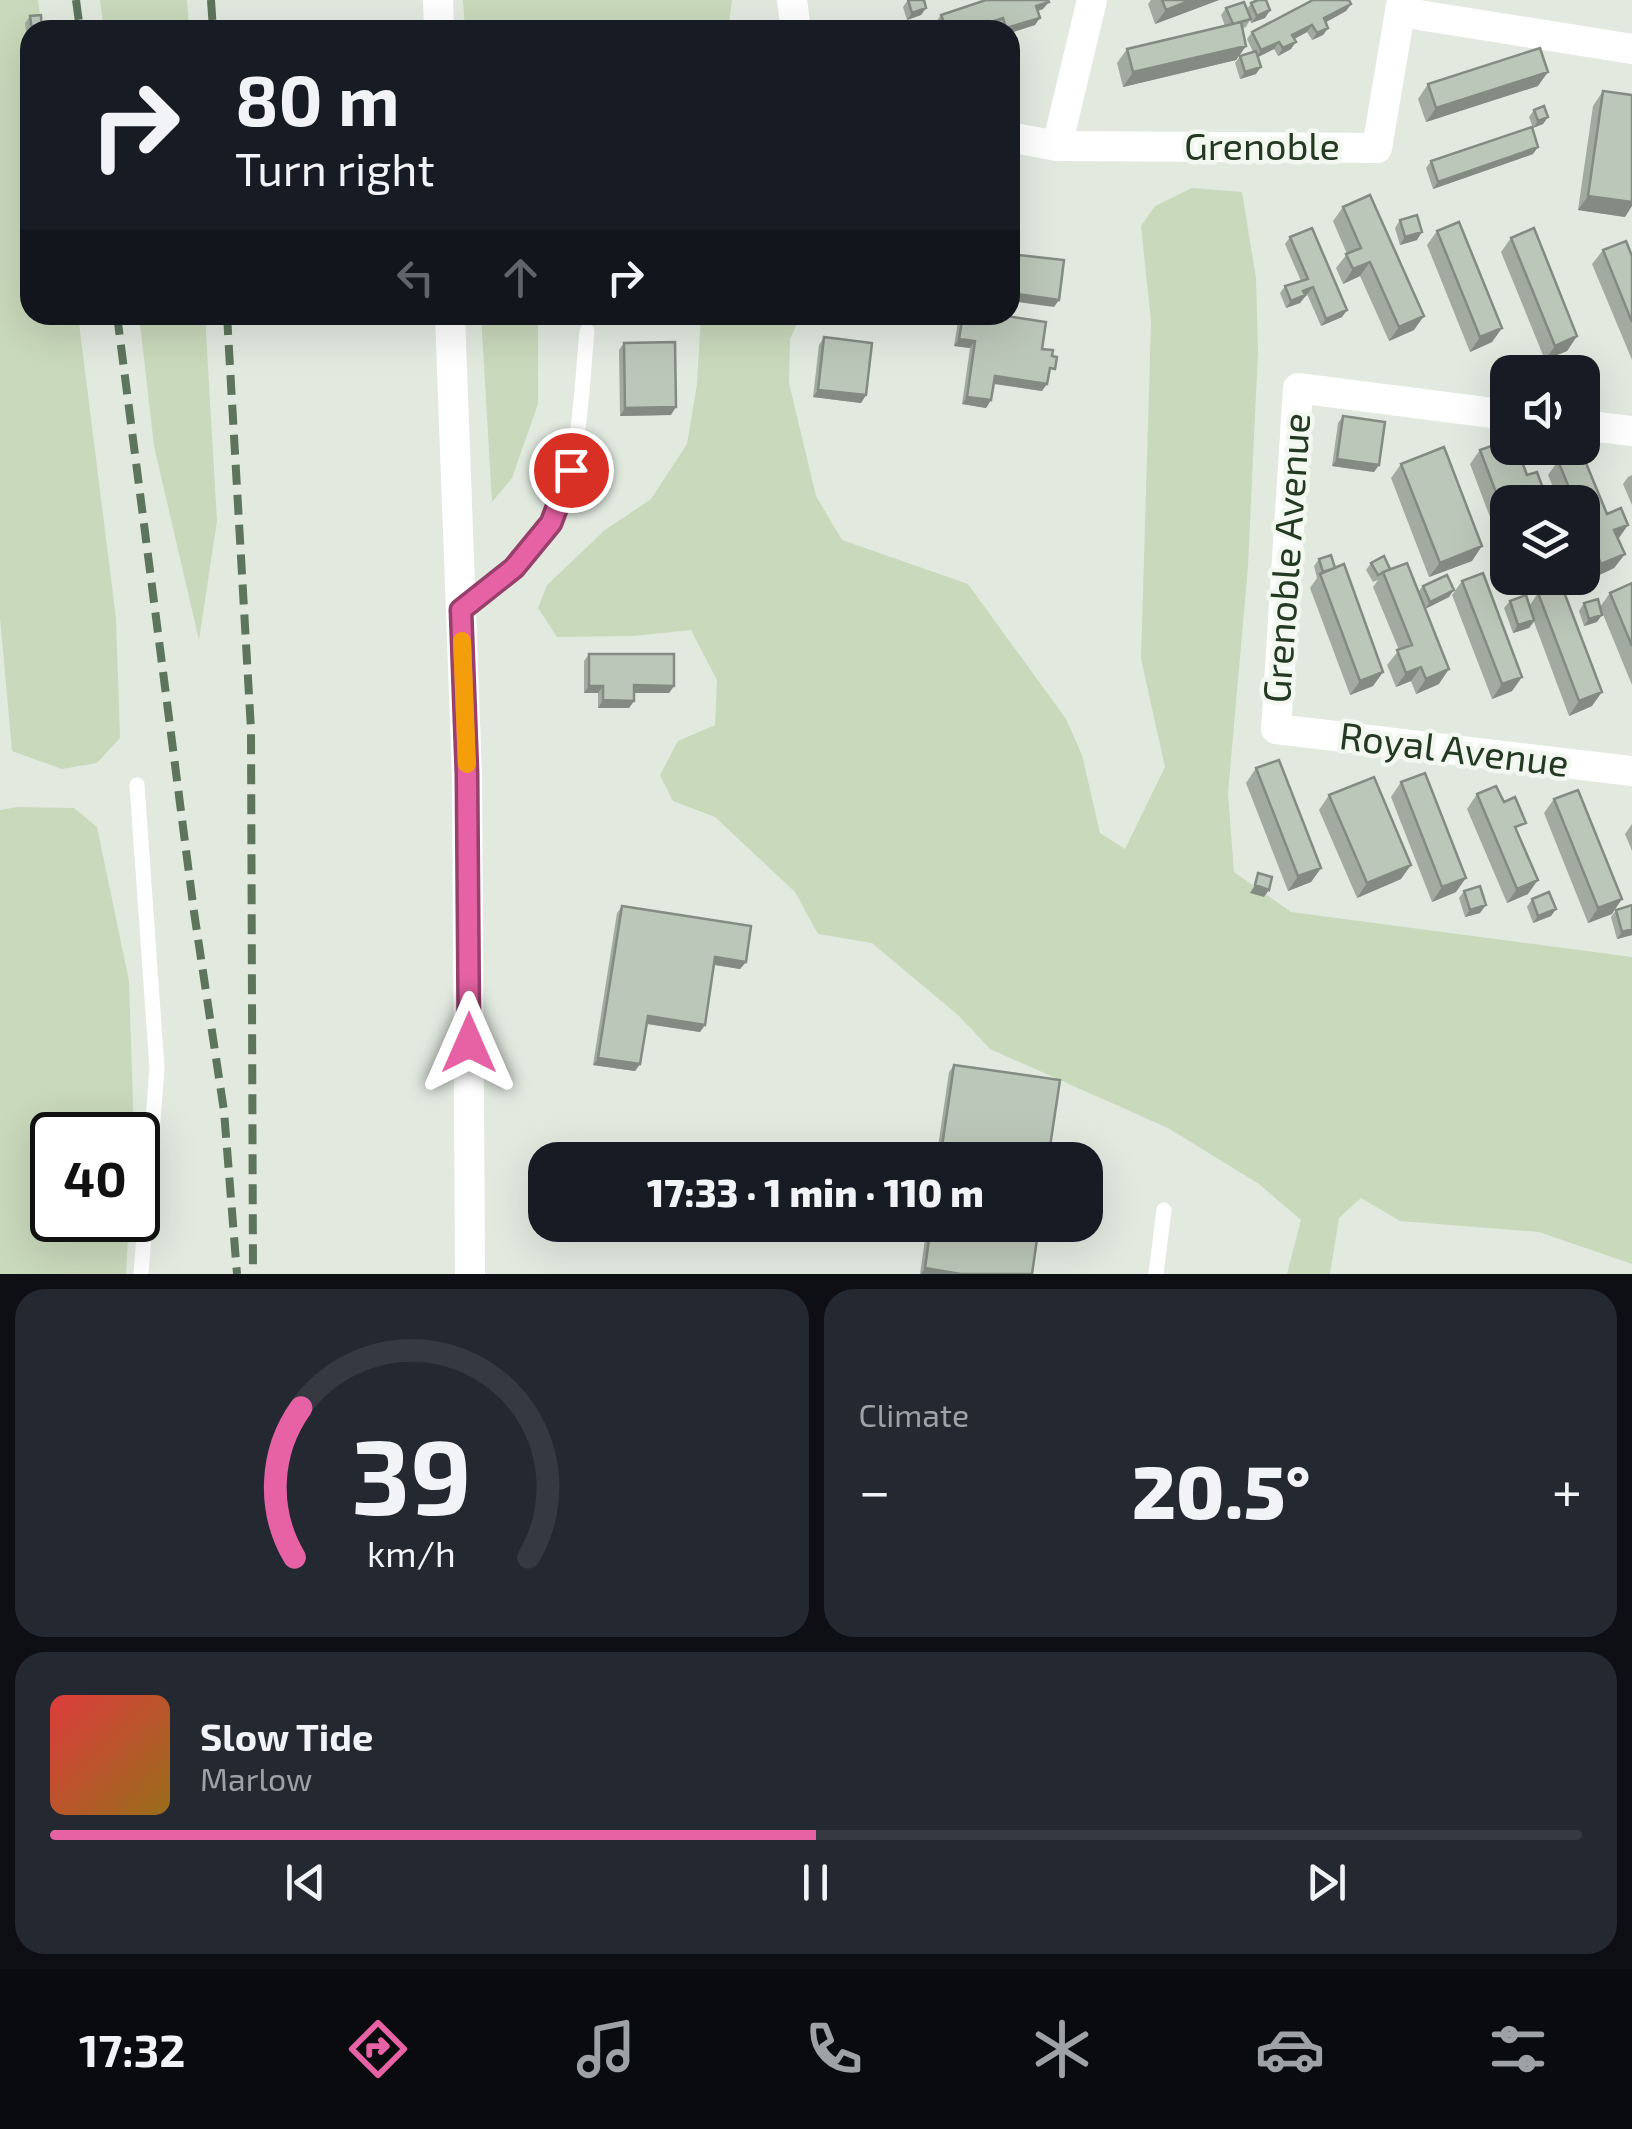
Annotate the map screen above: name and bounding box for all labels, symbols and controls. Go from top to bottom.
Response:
text: 80 m [235,56,400,140]
icon: right [70,60,200,190]
street label: Grenoble [1184,122,1340,168]
text: Turn right [235,141,435,195]
icon: left [388,250,443,305]
icon: ahead [493,250,548,305]
icon: right [598,250,653,305]
map controls [1490,355,1600,595]
button: sound [1490,355,1600,465]
street label: Grenoble Avenue [1252,411,1318,705]
pin [529,428,614,513]
icon: arrive [544,443,599,498]
button: layers [1490,485,1600,595]
street label: Royal Avenue [1337,711,1572,785]
position arrow [417,991,521,1095]
speed limit sign: 40 [30,1112,160,1242]
text: 17:33 · 1 min · 110 m [647,1169,984,1215]
text: Climate [859,1395,969,1433]
text: 39 [352,1411,472,1536]
text: 20.5° [1132,1444,1311,1534]
text: − [859,1456,891,1522]
text: + [1552,1456,1582,1522]
text: km/h [367,1531,456,1574]
text: Slow Tide [200,1713,373,1759]
text: Marlow [200,1759,312,1797]
icon: previous [278,1855,333,1910]
icon: pause [788,1855,843,1910]
icon: next [1299,1855,1354,1910]
icon: directions [343,2014,413,2084]
icon: music [571,2014,641,2084]
icon: phone [799,2014,869,2084]
icon: climate [1027,2014,1097,2084]
icon: car [1255,2014,1325,2084]
icon: filters [1483,2014,1553,2084]
text: 17:32 [79,2022,185,2076]

